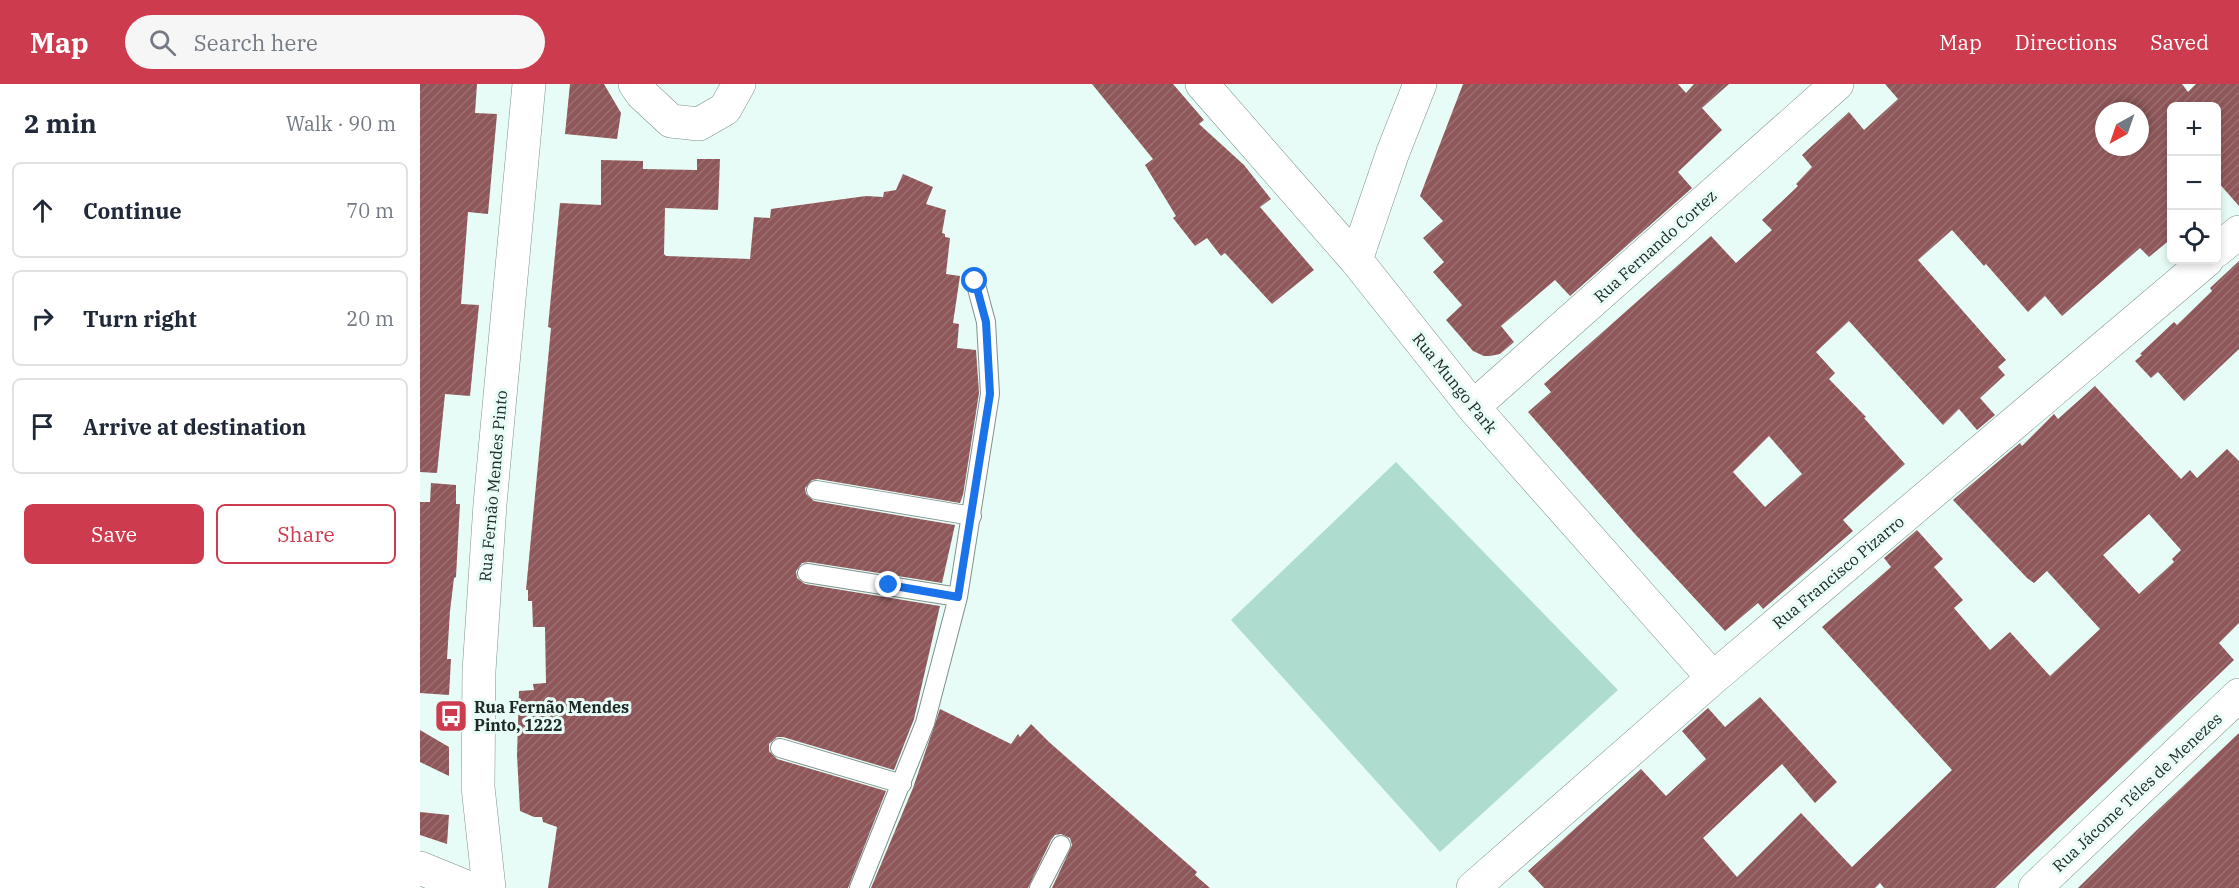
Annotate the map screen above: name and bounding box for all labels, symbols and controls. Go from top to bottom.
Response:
search box [125,15,545,69]
text: Map [30,24,89,61]
icon: search [146,26,179,59]
text: Search here [194,28,318,57]
text: Map [1939,28,1982,56]
text: Directions [2015,28,2117,56]
text: Saved [2150,28,2209,56]
north arrow [2095,102,2149,156]
map controls [2167,102,2221,264]
button: + [2167,102,2221,156]
text: 2 min [24,106,97,140]
text: Walk · 90 m [286,110,396,137]
button: − [2167,156,2221,210]
street label: Rua Fernando Cortez [1589,186,1721,306]
icon: ahead [26,194,59,227]
text: Continue [83,196,182,225]
text: 70 m [346,197,394,224]
button: locate [2167,210,2221,264]
route start [961,267,987,293]
icon: right [26,302,59,335]
text: Turn right [83,304,197,333]
text: 20 m [346,305,394,332]
street label: Rua Mungo Park [1408,329,1502,438]
street label: Rua Fernão Mendes Pinto [475,389,511,583]
icon: arrive [26,410,59,443]
text: Arrive at destination [83,412,306,441]
button: Save [24,504,204,564]
button: Share [216,504,396,564]
street label: Rua Francisco Pizarro [1768,511,1908,633]
route end [875,571,901,597]
place label: Rua Fernão Mendes Pinto, 1222 [474,697,629,735]
bus stop icon: Rua Fernão Mendes Pinto, 1222 [433,698,469,734]
street label: Rua Jácome Téles de Menezes [2048,708,2226,876]

